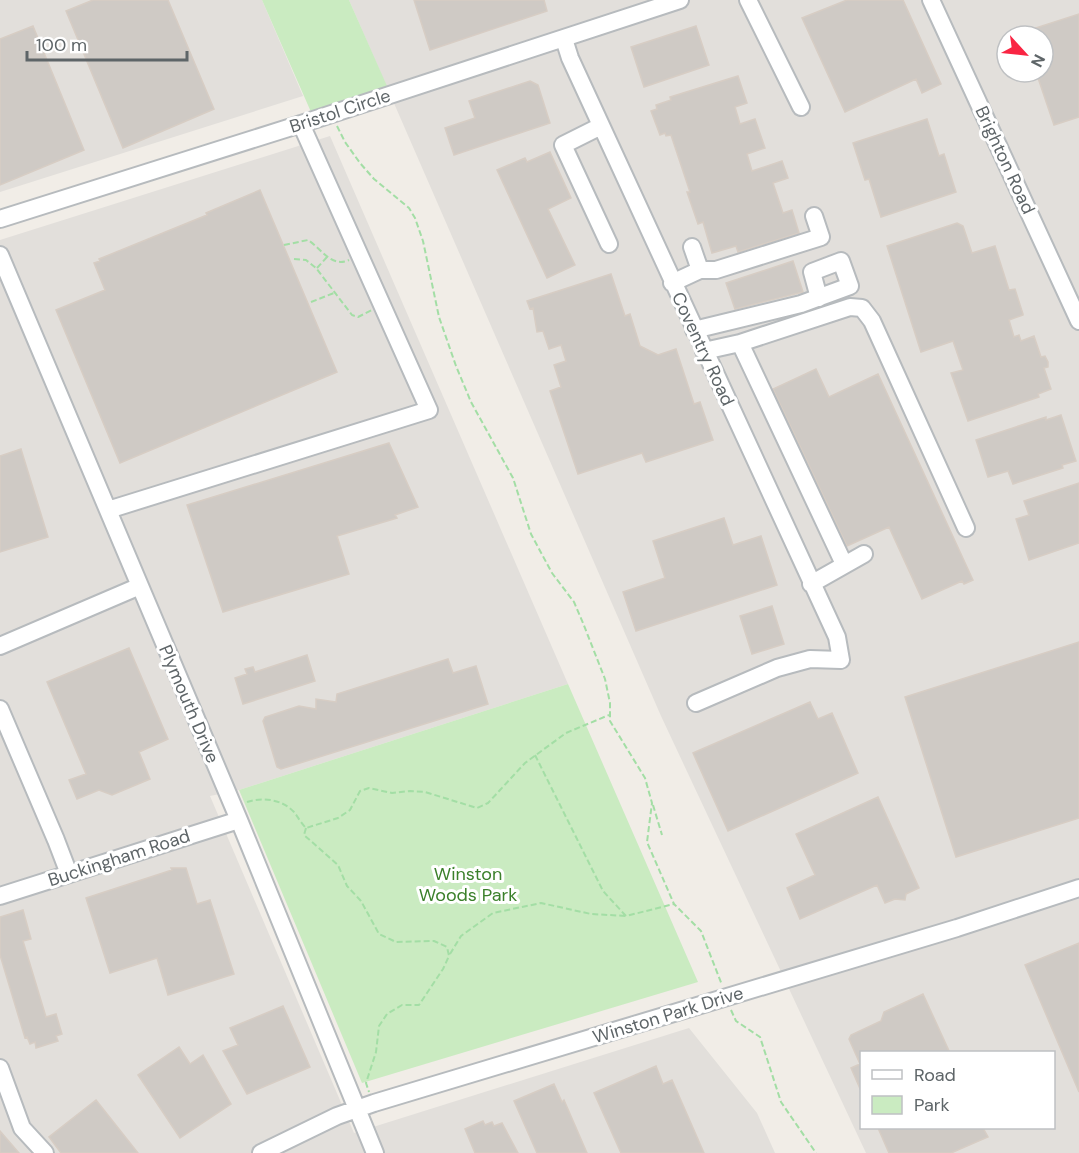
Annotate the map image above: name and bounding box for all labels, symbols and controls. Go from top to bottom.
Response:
scale bar [27,24,188,62]
north arrow [995,24,1055,84]
text: 100 m [36,33,87,57]
text: N [1026,51,1050,71]
street label: Bristol Circle [286,83,394,139]
street label: Brighton Road [969,102,1041,218]
street label: Coventry Road [666,288,740,410]
street label: Plymouth Drive [153,641,225,767]
street label: Buckingham Road [45,824,193,892]
park label: Winston Woods Park [419,862,517,907]
street label: Winston Park Drive [590,981,746,1049]
legend [860,1051,1055,1129]
text: Road [914,1063,956,1087]
text: Park [914,1093,950,1117]

